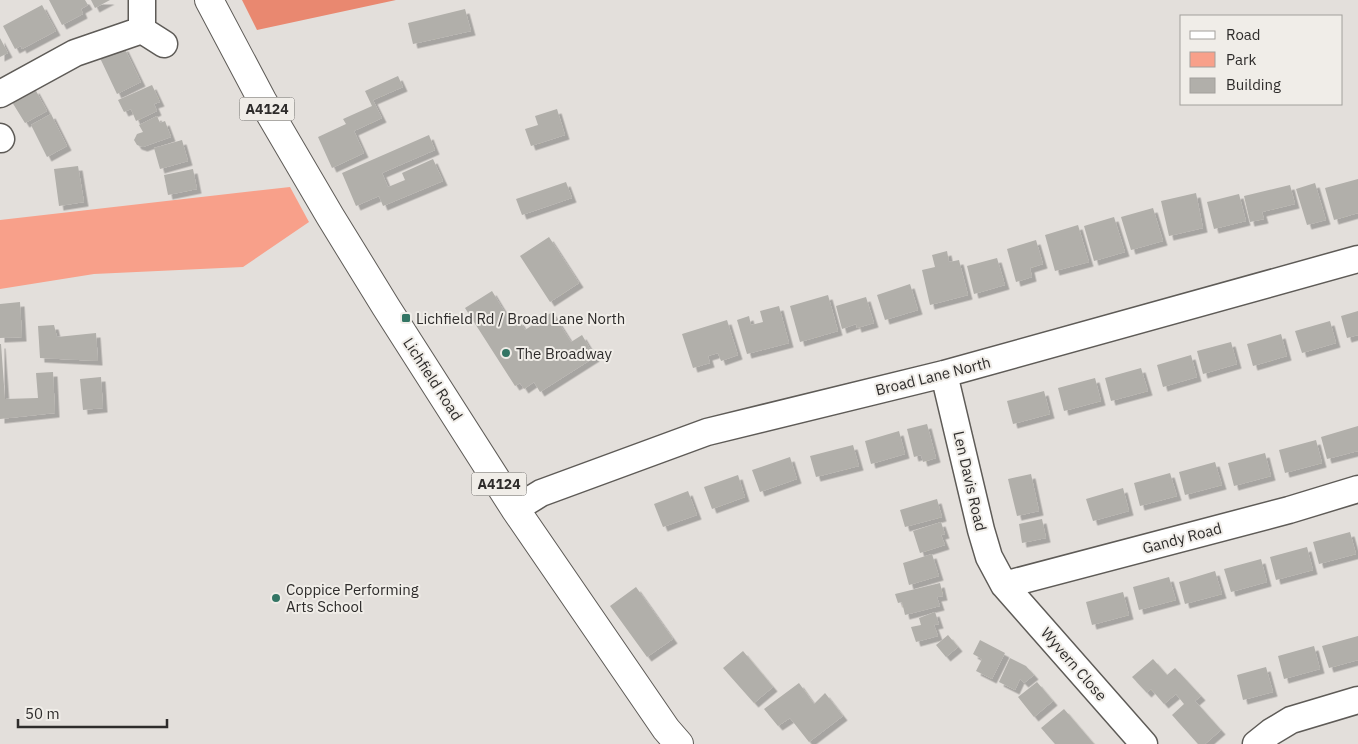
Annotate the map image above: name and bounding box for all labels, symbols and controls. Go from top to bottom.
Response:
legend [1180,15,1343,105]
text: Road [1226,25,1261,44]
text: Park [1226,50,1256,69]
text: Building [1226,75,1281,94]
road number: A4124 [240,98,294,120]
place label: Lichfield Rd / Broad Lane North [416,309,625,328]
marker: Lichfield Rd / Broad Lane North [400,312,412,324]
street label: Lichfield Road [399,334,467,424]
place label: The Broadway [516,344,613,363]
marker: The Broadway [500,347,512,359]
street label: Broad Lane North [873,353,993,399]
street label: Len Davis Road [949,429,991,533]
road number: A4124 [472,472,526,496]
street label: Gandy Road [1140,518,1224,558]
place label: Coppice Performing Arts School [286,580,419,616]
marker: Coppice Performing Arts School [270,592,282,604]
street label: Wyvern Close [1037,623,1111,705]
scale bar [18,696,166,728]
text: 50 m [25,704,60,723]

